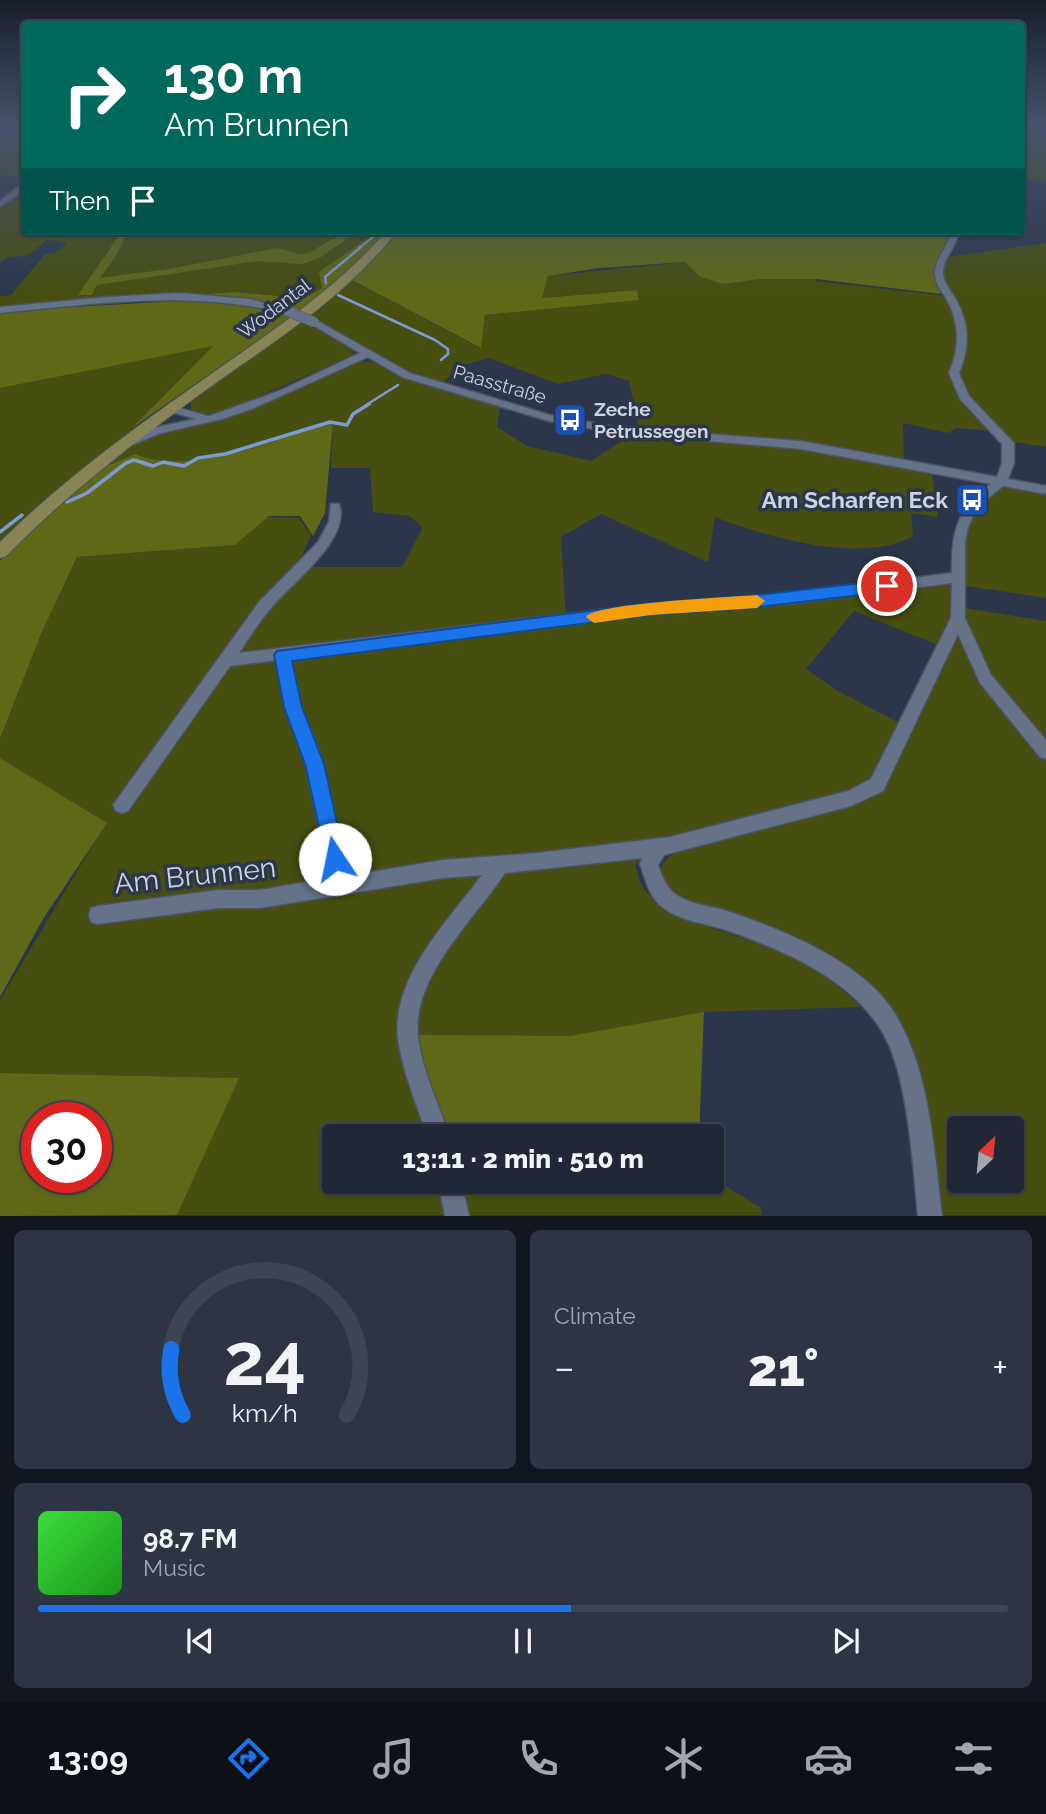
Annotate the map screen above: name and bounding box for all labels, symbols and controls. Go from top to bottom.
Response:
text: 130 m [164,47,303,104]
icon: right [49,49,140,140]
text: Am Brunnen [164,106,350,143]
icon: arrive [124,182,162,220]
text: Then [49,186,110,216]
street label: Wodantal [233,273,315,342]
street label: Paasstraße [451,360,549,408]
place label: Zeche Petrussegen [594,398,708,442]
bus stop icon: Zeche Petrussegen [551,401,589,439]
bus stop icon: Am Scharfen Eck [953,481,991,519]
place label: Am Scharfen Eck [762,486,948,513]
pin [857,556,917,616]
icon: arrive [868,567,906,605]
position arrow [298,822,372,896]
street label: Am Brunnen [113,851,277,900]
speed limit sign: 30 [21,1102,112,1193]
north arrow [947,1116,1024,1194]
map controls [947,1116,1024,1193]
text: 13:11 · 2 min · 510 m [402,1144,644,1174]
text: Climate [554,1302,636,1329]
text: 24 [224,1318,306,1403]
text: 21° [748,1337,819,1398]
text: − [554,1345,574,1390]
text: + [992,1345,1008,1390]
text: km/h [232,1398,298,1428]
text: 98.7 FM [143,1524,238,1554]
text: Music [143,1554,206,1581]
icon: previous [181,1622,219,1660]
icon: pause [504,1622,542,1660]
icon: next [827,1622,865,1660]
icon: directions [224,1734,273,1783]
icon: music [369,1734,418,1783]
icon: phone [514,1734,563,1783]
icon: climate [659,1734,708,1783]
icon: car [804,1734,853,1783]
icon: filters [949,1734,998,1783]
text: 13:09 [48,1740,128,1777]

